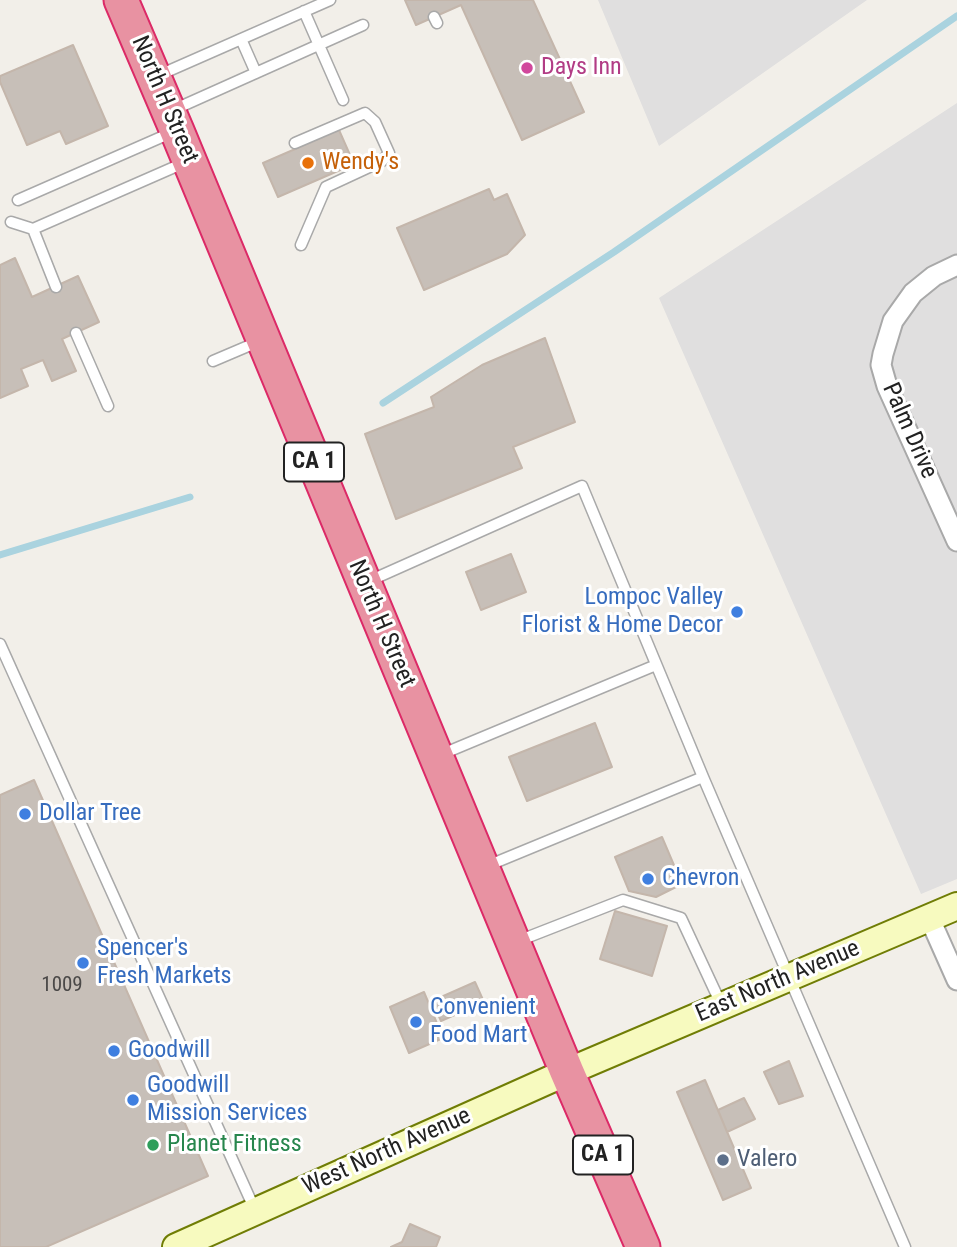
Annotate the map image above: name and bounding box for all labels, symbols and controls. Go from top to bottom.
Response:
street label: North H Street [124,32,204,168]
place label: Days Inn [541,54,622,82]
marker: Days Inn [519,60,535,76]
place label: Wendy's [322,149,399,177]
marker: Wendy's [300,155,316,171]
street label: Palm Drive [875,379,943,483]
road number: CA 1 [284,442,344,482]
street label: North H Street [341,556,421,692]
place label: Lompoc Valley Florist & Home Decor [522,584,723,640]
marker: Lompoc Valley Florist & Home Decor [729,604,745,620]
place label: Dollar Tree [39,800,141,828]
marker: Dollar Tree [17,806,33,822]
place label: Chevron [662,865,739,893]
marker: Chevron [640,871,656,887]
place label: Spencer's Fresh Markets [97,935,231,991]
street label: East North Avenue [692,935,864,1029]
marker: Spencer's Fresh Markets [75,955,91,971]
house number: 1009 [41,973,83,999]
place label: Convenient Food Mart [430,994,536,1050]
marker: Convenient Food Mart [408,1014,424,1030]
place label: Goodwill [128,1037,210,1065]
marker: Goodwill [106,1043,122,1059]
place label: Goodwill Mission Services [147,1072,307,1128]
marker: Goodwill Mission Services [125,1092,141,1108]
street label: West North Avenue [299,1102,475,1202]
place label: Planet Fitness [167,1131,302,1159]
road number: CA 1 [573,1136,633,1174]
marker: Planet Fitness [145,1137,161,1153]
place label: Valero [737,1146,797,1174]
marker: Valero [715,1152,731,1168]

